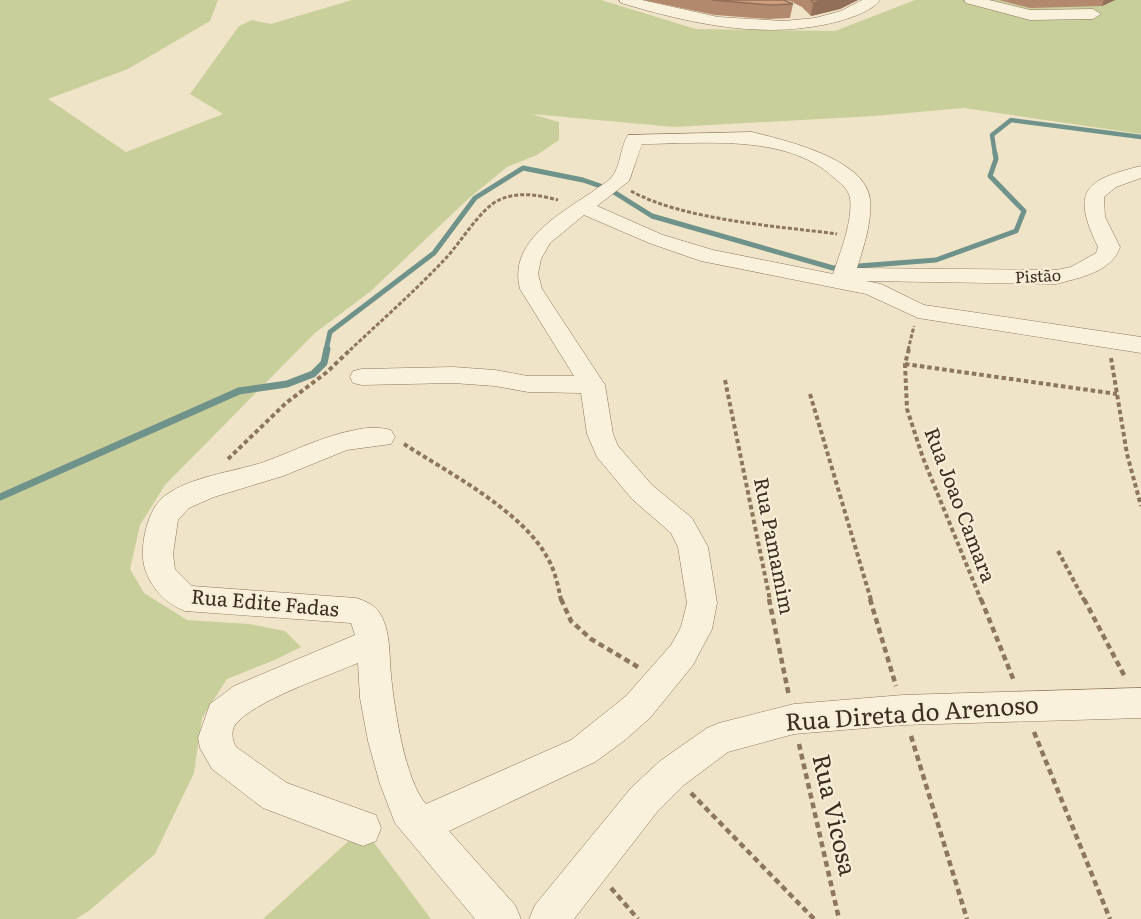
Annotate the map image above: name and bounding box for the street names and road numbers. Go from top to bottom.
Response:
street label: Pistão [1014,262,1062,288]
street label: Rua Joao Camara [918,422,1005,586]
street label: Rua Pamamim [748,474,804,617]
street label: Rua Edite Fadas [190,580,340,622]
street label: Rua Direta do Arenoso [784,685,1040,738]
street label: Rua Vicosa [805,750,867,879]

